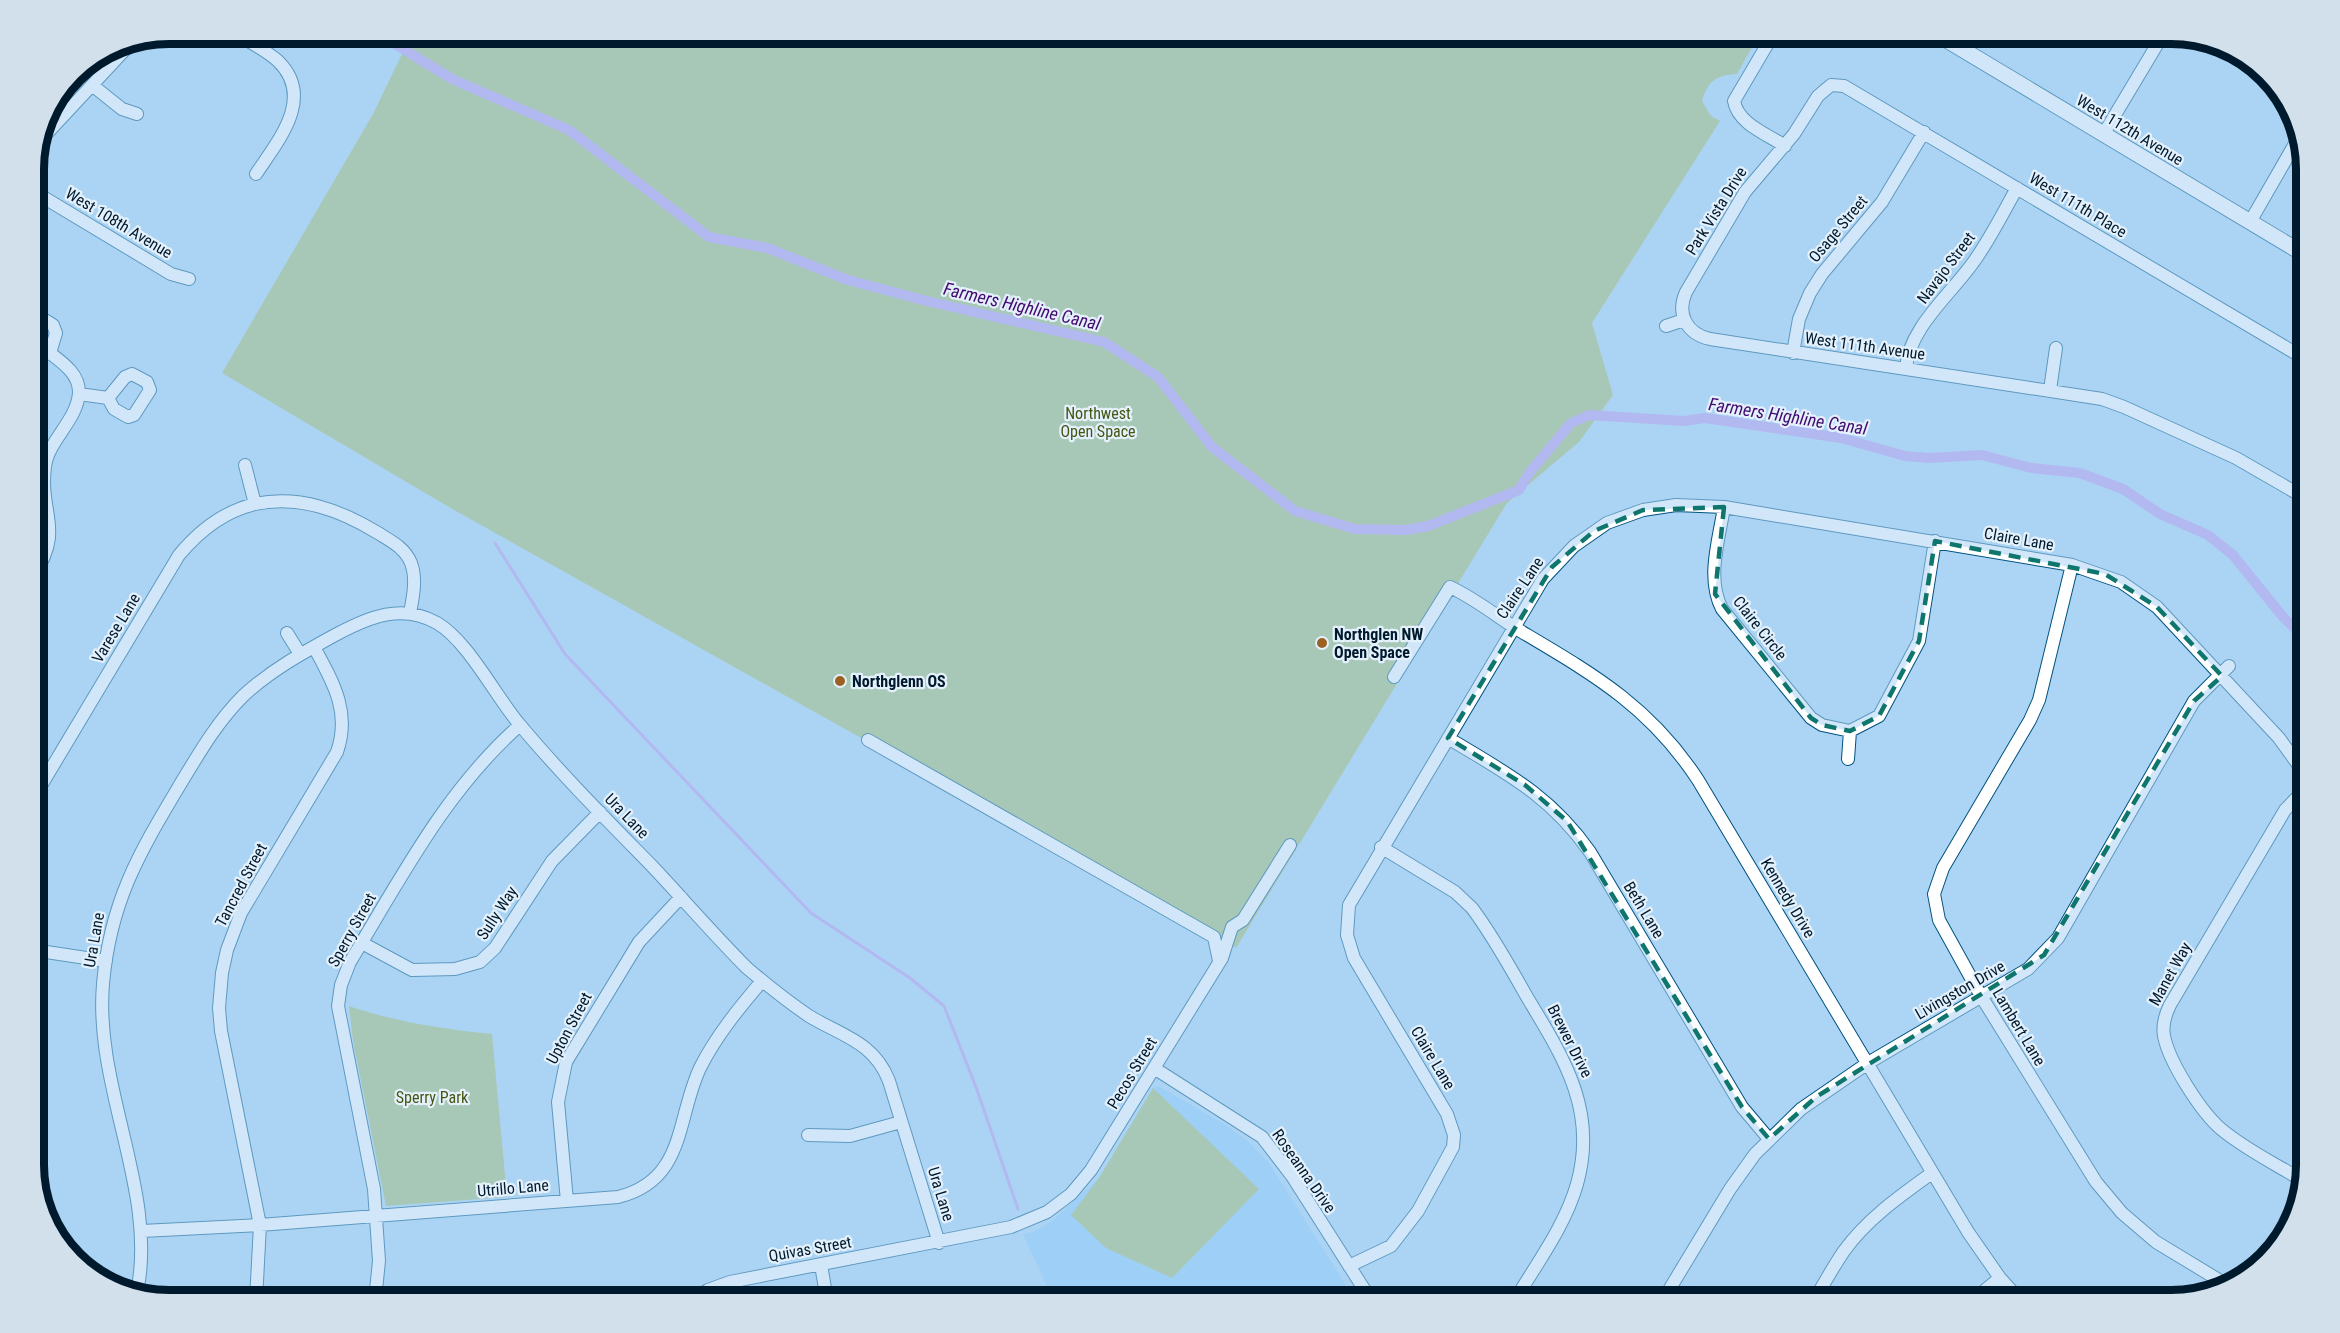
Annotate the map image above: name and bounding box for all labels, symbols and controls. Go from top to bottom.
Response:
street label: West 112th Avenue [2073,91,2187,169]
street label: Park Vista Drive [1681,164,1751,258]
street label: West 111th Place [2026,169,2130,241]
street label: West 108th Avenue [62,184,176,262]
street label: Osage Street [1805,192,1872,266]
street label: Navajo Street [1913,228,1979,308]
water label: Farmers Highline Canal [942,278,1103,334]
street label: West 111th Avenue [1804,328,1926,364]
water label: Farmers Highline Canal [1707,393,1870,439]
park label: Northwest Open Space [1060,404,1136,441]
street label: Claire Lane [1983,524,2055,554]
street label: Claire Lane [1492,553,1548,623]
street label: Varese Lane [88,590,144,666]
street label: Claire Circle [1729,592,1791,664]
place label: Northglen NW Open Space [1334,625,1423,662]
marker: Northglen NW Open Space [1315,636,1329,650]
place label: Northglenn OS [852,672,946,691]
marker: Northglenn OS [833,674,847,688]
street label: Ura Lane [601,789,653,843]
street label: Tancred Street [211,840,271,930]
street label: Kennedy Drive [1757,855,1819,941]
street label: Beth Lane [1620,878,1668,942]
street label: Sully Way [473,882,521,943]
street label: Sperry Street [324,890,380,970]
street label: Ura Lane [80,911,108,969]
street label: Manet Way [2145,939,2195,1009]
street label: Livingston Drive [1912,957,2008,1023]
street label: Lambert Lane [1988,985,2050,1069]
street label: Upton Street [542,989,596,1067]
street label: Brewer Drive [1544,1001,1596,1081]
street label: Claire Lane [1407,1023,1459,1093]
street label: Pecos Street [1103,1034,1161,1112]
park label: Sperry Park [396,1088,469,1107]
street label: Roseanna Drive [1268,1126,1340,1216]
street label: Ura Lane [924,1165,958,1223]
street label: Utrillo Lane [476,1175,550,1201]
street label: Quivas Street [767,1232,853,1266]

